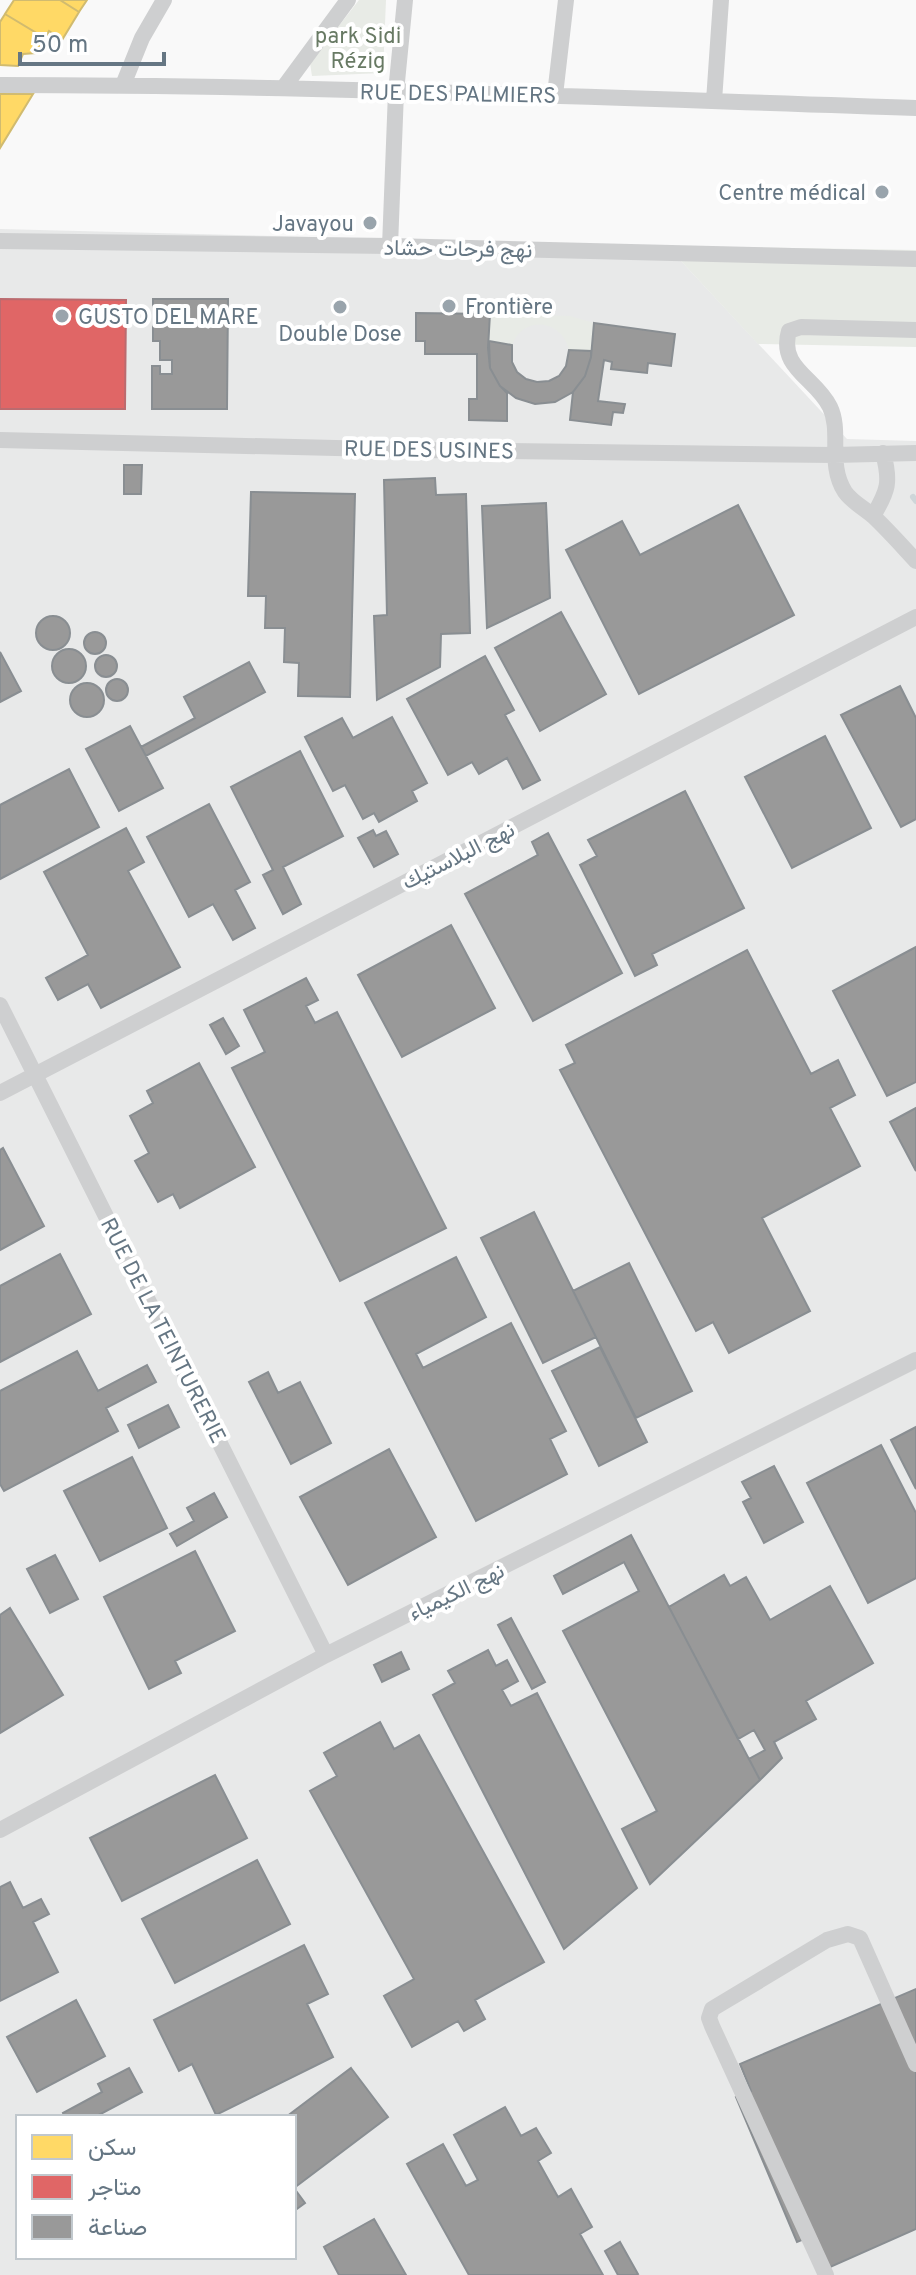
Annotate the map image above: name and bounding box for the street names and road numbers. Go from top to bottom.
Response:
street label: RUE DES PALMIERS [359,80,557,111]
street label: نهج فرحات حشاد [383,236,533,265]
street label: RUE DES USINES [344,437,514,466]
street label: نهج البلاستيك [398,817,520,897]
street label: RUE DE LA TEINTURERIE [93,1214,230,1448]
street label: نهج الكيمياء [405,1558,510,1628]

